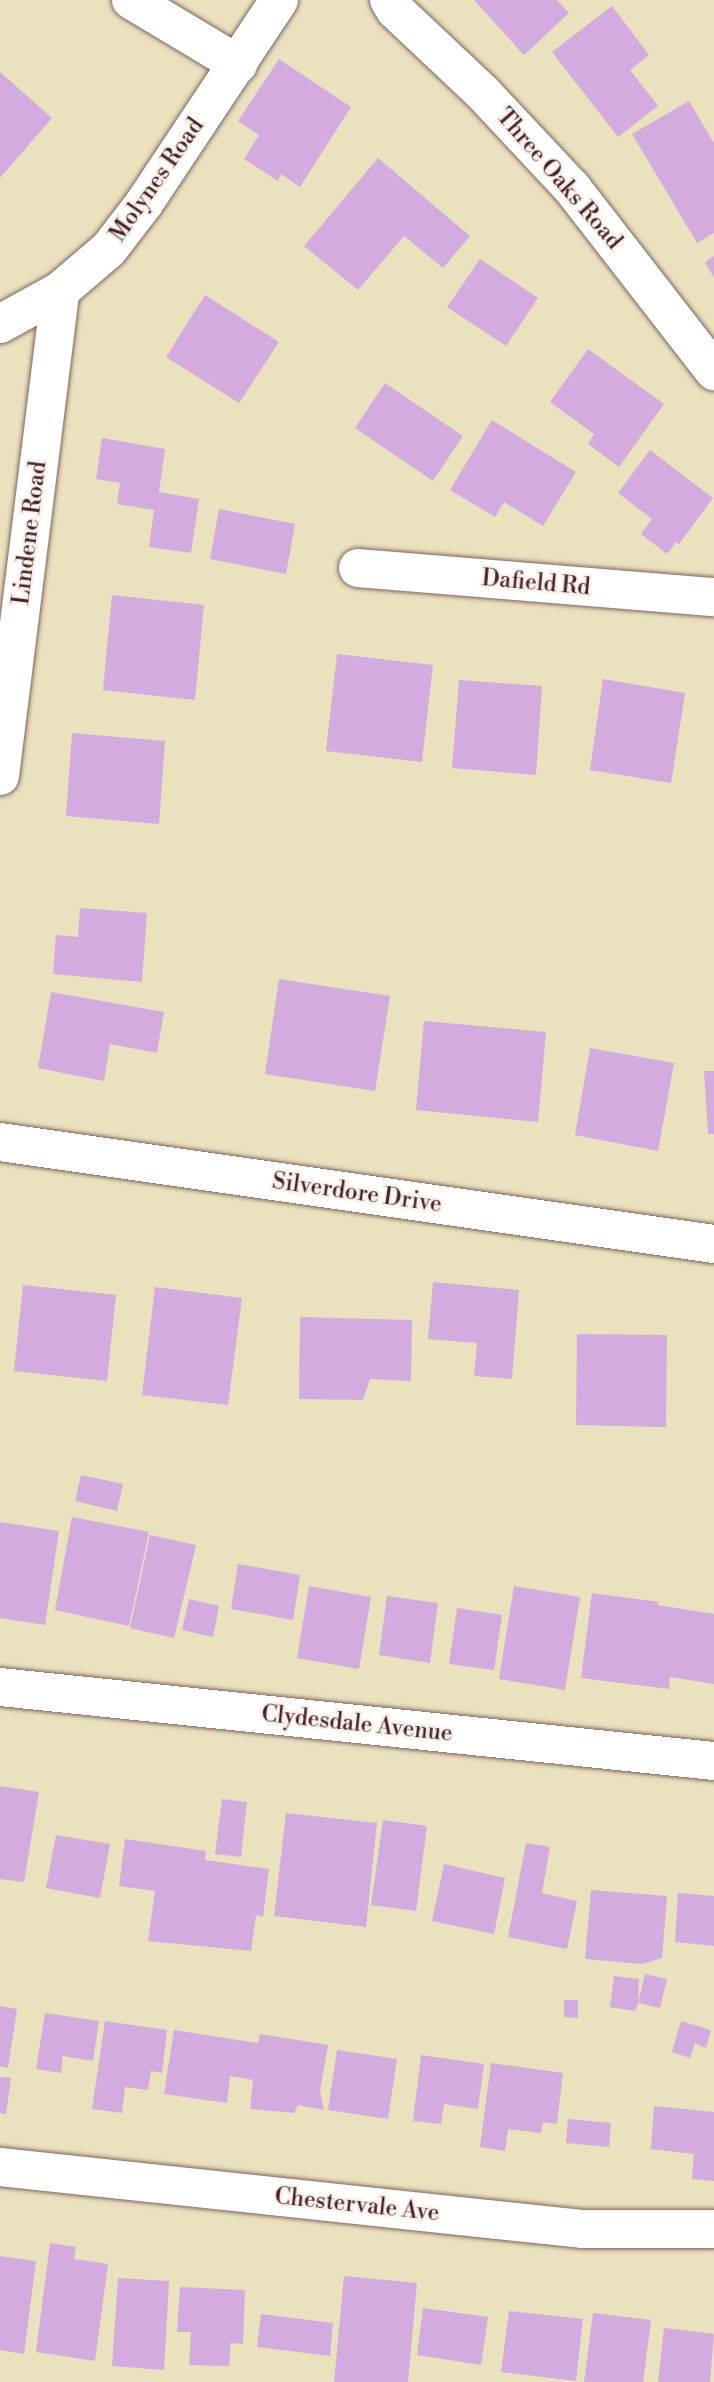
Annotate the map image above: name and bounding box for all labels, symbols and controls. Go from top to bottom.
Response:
street label: Three Oaks Road [490,103,628,255]
street label: Molynes Road [104,113,210,247]
street label: Lindene Road [7,460,53,606]
street label: Dafield Rd [481,565,591,601]
street label: Silverdore Drive [270,1167,444,1219]
street label: Clydesdale Avenue [260,1700,454,1748]
street label: Chestervale Ave [273,2183,441,2227]

